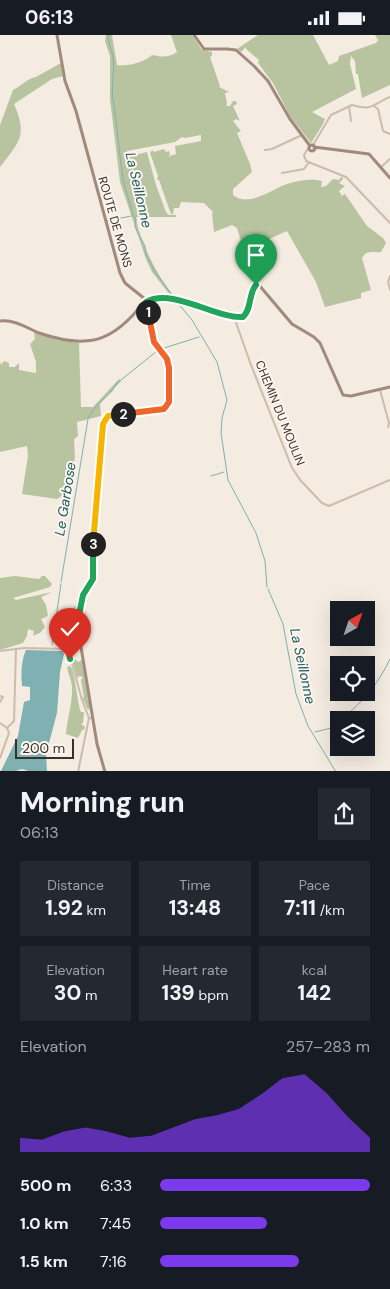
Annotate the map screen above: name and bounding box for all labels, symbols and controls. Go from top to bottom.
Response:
text: 06:13 [25,5,74,30]
water label: La Seillonne [122,150,156,230]
street label: ROUTE DE MONS [94,175,136,269]
pin [235,234,277,285]
icon: arrive [242,241,270,269]
pin: 1 [136,299,160,325]
text: 1 [146,303,151,321]
street label: CHEMIN DU MOULIN [252,358,308,468]
pin: 2 [110,401,136,427]
text: 2 [119,405,128,423]
water label: Le Garbose [50,461,80,537]
pin: 3 [80,531,106,557]
text: 3 [89,535,98,553]
north arrow [330,601,375,646]
map controls [330,601,375,756]
pin [49,608,91,659]
icon: check [56,615,84,643]
water label: La Seillonne [286,626,320,706]
button: locate [330,656,375,701]
button: layers [330,711,375,756]
scale bar [15,737,74,760]
text: 200 m [22,739,65,757]
text: Morning run [20,784,185,821]
button: share [318,788,370,840]
text: 06:13 [20,822,59,843]
text: Distance [47,876,104,894]
text: Time [179,876,211,894]
text: Pace [299,876,330,894]
text: 1.92 [45,894,83,922]
text: 13:48 [169,894,221,922]
text: 7:11 [284,894,316,922]
text: km [83,901,106,919]
text: /km [316,901,345,919]
text: Elevation [46,961,105,979]
text: Heart rate [162,961,228,979]
text: kcal [302,961,327,979]
text: 30 [54,979,81,1007]
text: 139 [162,979,195,1007]
text: 142 [298,979,331,1007]
text: m [81,986,97,1004]
text: bpm [195,986,228,1004]
text: Elevation [20,1036,87,1057]
text: 257–283 m [286,1036,370,1057]
text: 500 m [20,1175,71,1196]
text: 6:33 [100,1175,132,1196]
text: 1.0 km [20,1213,69,1234]
text: 7:45 [100,1213,131,1234]
text: 1.5 km [20,1251,68,1272]
text: 7:16 [100,1251,127,1272]

